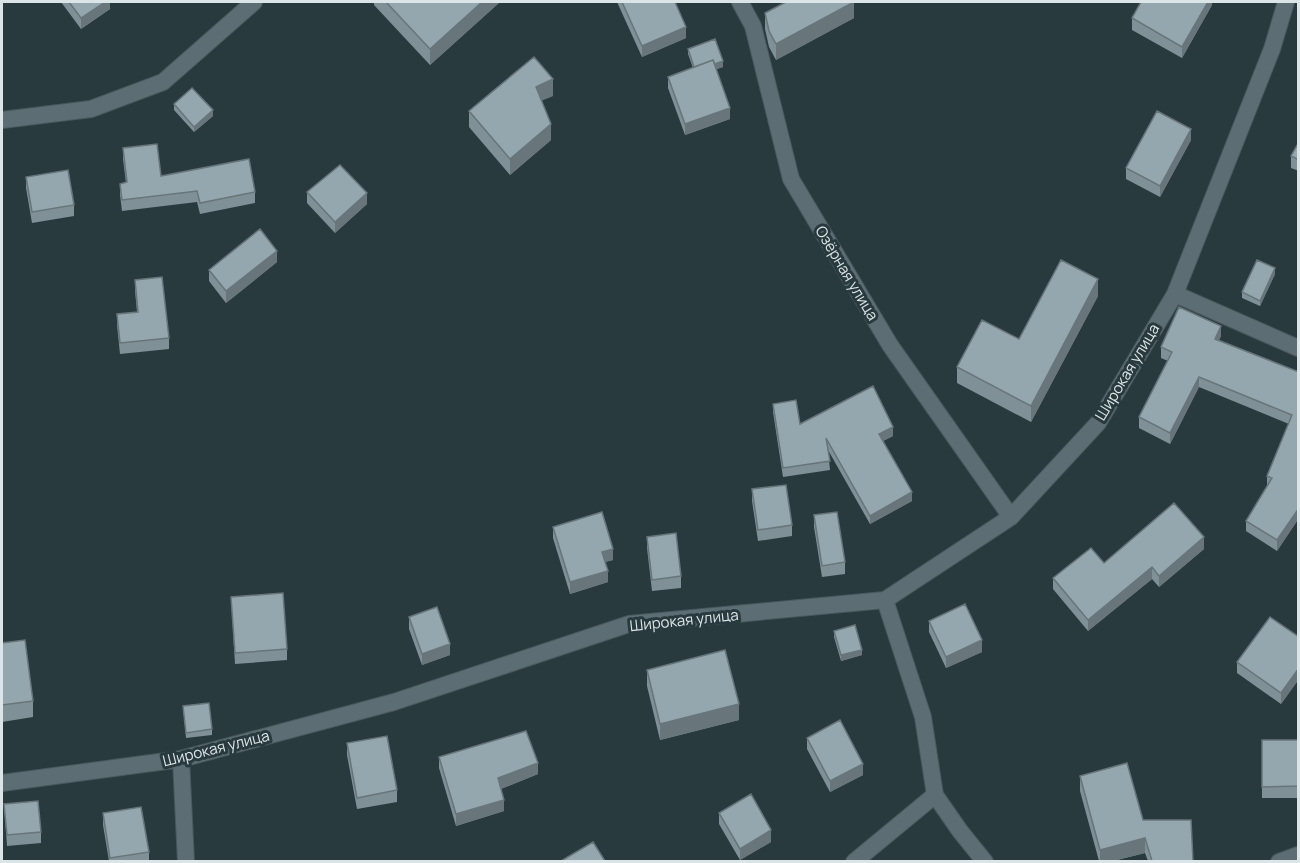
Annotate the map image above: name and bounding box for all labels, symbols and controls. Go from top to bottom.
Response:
street label: Озёрная улица [811,222,883,324]
street label: Широкая улица [1090,320,1164,424]
street label: Широкая улица [629,604,739,636]
street label: Широкая улица [160,725,272,771]

